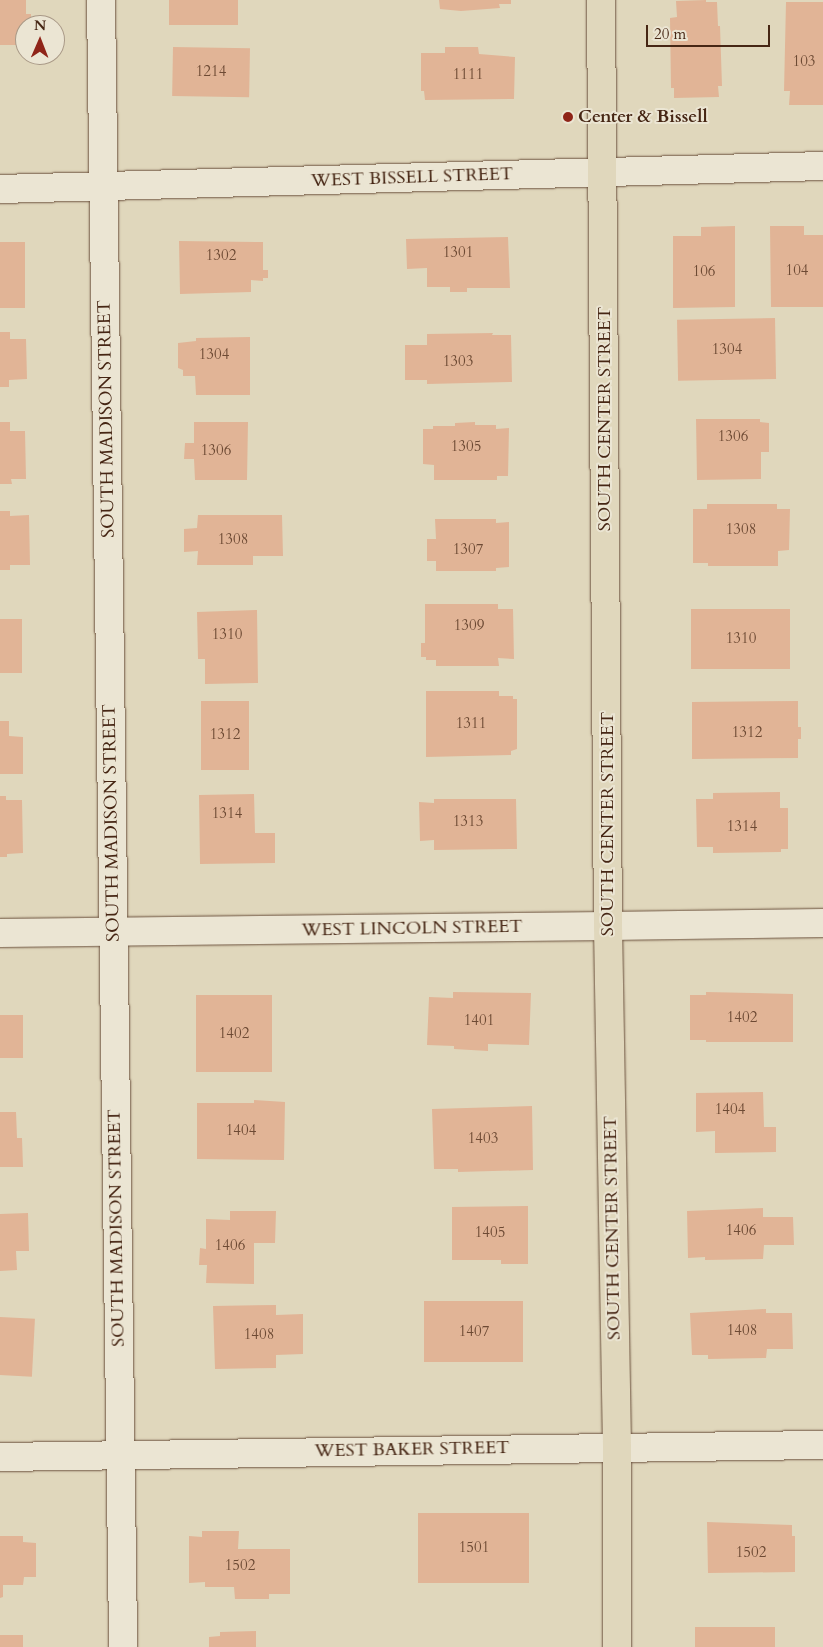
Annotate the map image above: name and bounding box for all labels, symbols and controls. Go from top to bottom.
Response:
north arrow [15,15,65,65]
scale bar [648,15,772,47]
text: N [34,16,46,35]
text: 20 m [654,24,686,44]
house number: 103 [792,53,816,71]
house number: 1214 [196,63,226,81]
house number: 1111 [453,66,483,84]
place label: Center & Bissell [578,106,708,128]
marker: Center & Bissell [562,111,574,123]
street label: WEST BISSELL STREET [311,164,513,192]
house number: 1301 [443,244,473,262]
house number: 1302 [206,247,236,265]
house number: 104 [785,262,809,280]
house number: 106 [692,263,716,281]
street label: SOUTH MADISON STREET [94,300,120,538]
street label: SOUTH CENTER STREET [594,307,616,531]
house number: 1304 [712,341,742,359]
house number: 1304 [199,346,229,364]
house number: 1303 [443,353,473,371]
house number: 1306 [718,428,748,446]
house number: 1305 [451,438,481,456]
house number: 1306 [201,442,231,460]
house number: 1308 [726,521,756,539]
house number: 1308 [218,531,248,549]
house number: 1307 [453,541,483,559]
house number: 1309 [454,617,484,635]
house number: 1310 [212,626,242,644]
house number: 1310 [726,630,756,648]
street label: SOUTH MADISON STREET [99,704,125,942]
street label: SOUTH CENTER STREET [597,712,619,936]
house number: 1311 [456,715,486,733]
house number: 1312 [732,724,762,742]
house number: 1312 [210,726,240,744]
house number: 1314 [212,805,242,823]
house number: 1313 [453,813,483,831]
house number: 1314 [727,818,757,836]
street label: WEST LINCOLN STREET [301,916,523,942]
house number: 1402 [727,1009,757,1027]
house number: 1401 [464,1012,494,1030]
house number: 1402 [219,1025,249,1043]
house number: 1404 [715,1101,745,1119]
street label: SOUTH MADISON STREET [104,1109,130,1347]
street label: SOUTH CENTER STREET [600,1116,626,1340]
house number: 1404 [226,1122,256,1140]
house number: 1403 [468,1130,498,1148]
house number: 1406 [726,1222,756,1240]
house number: 1405 [475,1224,505,1242]
house number: 1406 [215,1237,245,1255]
house number: 1408 [727,1322,757,1340]
house number: 1407 [459,1323,489,1341]
house number: 1408 [244,1326,274,1344]
street label: WEST BAKER STREET [314,1438,510,1462]
house number: 1501 [459,1539,489,1557]
house number: 1502 [736,1544,766,1562]
house number: 1502 [225,1557,255,1575]

